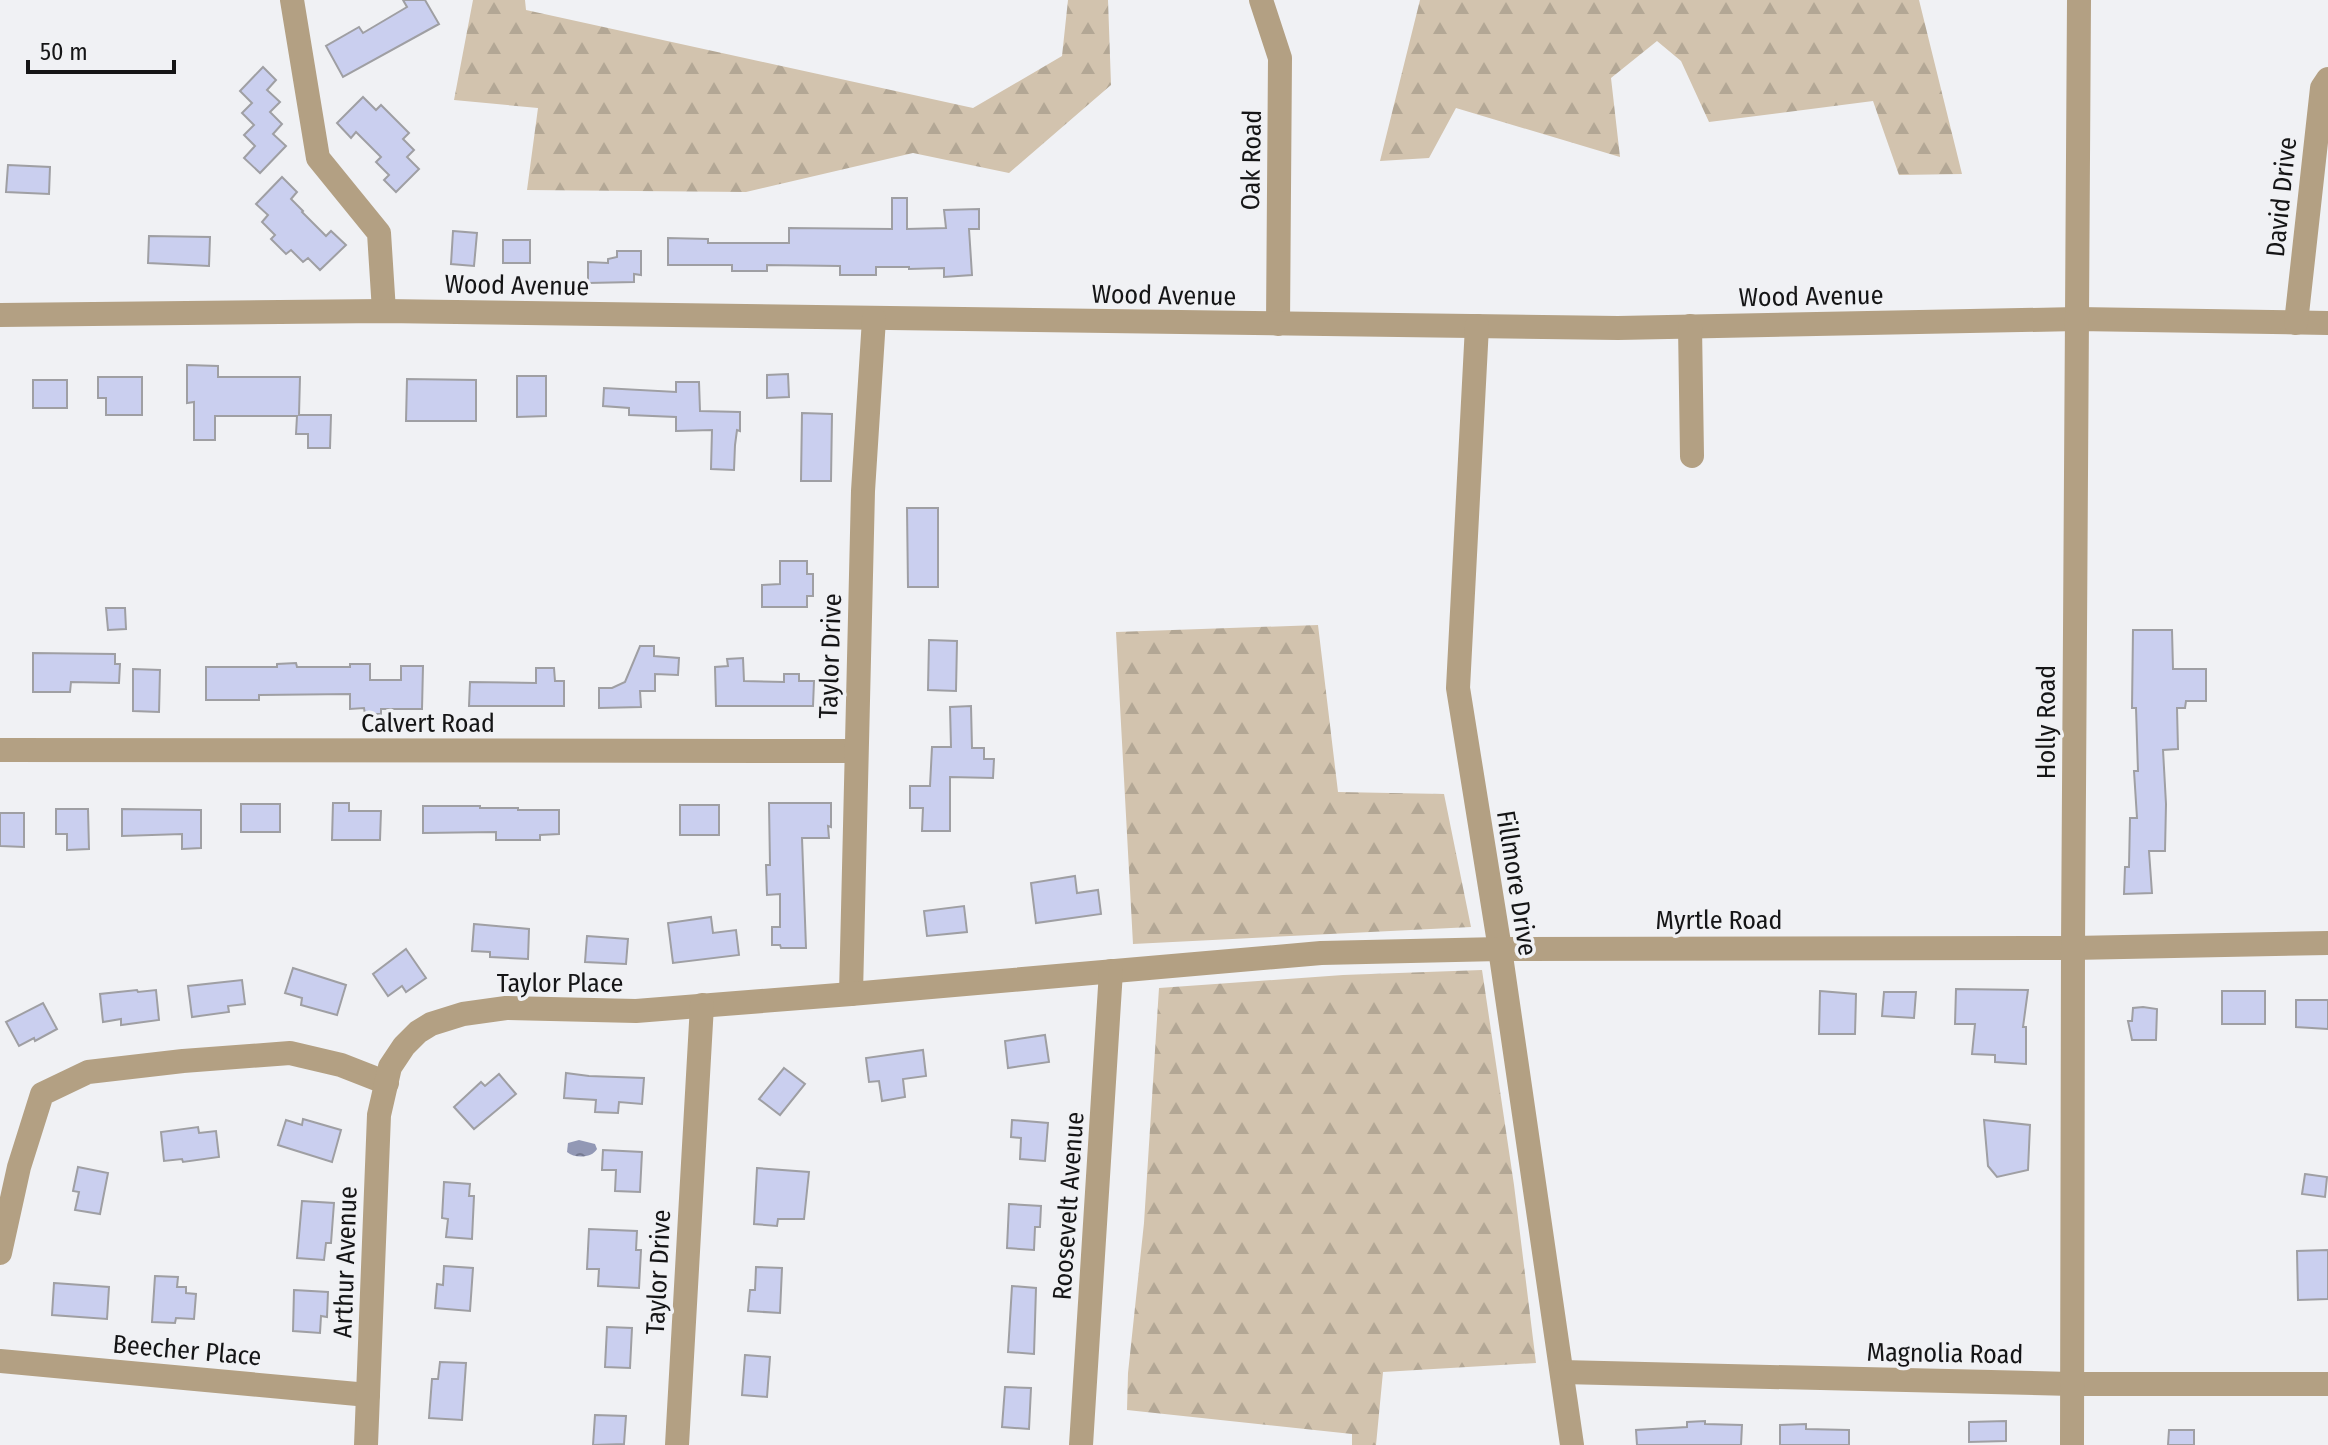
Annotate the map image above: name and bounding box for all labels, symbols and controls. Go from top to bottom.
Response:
scale bar [28,24,174,74]
text: 50 m [40,38,88,66]
street label: Oak Road [1235,109,1268,211]
street label: David Drive [2260,136,2303,259]
street label: Wood Avenue [444,269,590,302]
street label: Wood Avenue [1091,279,1237,312]
street label: Wood Avenue [1738,280,1884,313]
street label: Taylor Drive [813,593,848,719]
street label: Holly Road [2031,665,2062,779]
street label: Calvert Road [361,708,495,739]
street label: Fillmore Drive [1490,808,1543,958]
street label: Myrtle Road [1656,905,1782,936]
street label: Taylor Place [497,968,623,999]
street label: Roosevelt Avenue [1046,1111,1091,1301]
street label: Arthur Avenue [327,1186,364,1338]
street label: Taylor Drive [640,1209,677,1335]
street label: Beecher Place [111,1329,263,1372]
street label: Magnolia Road [1866,1337,2024,1370]

